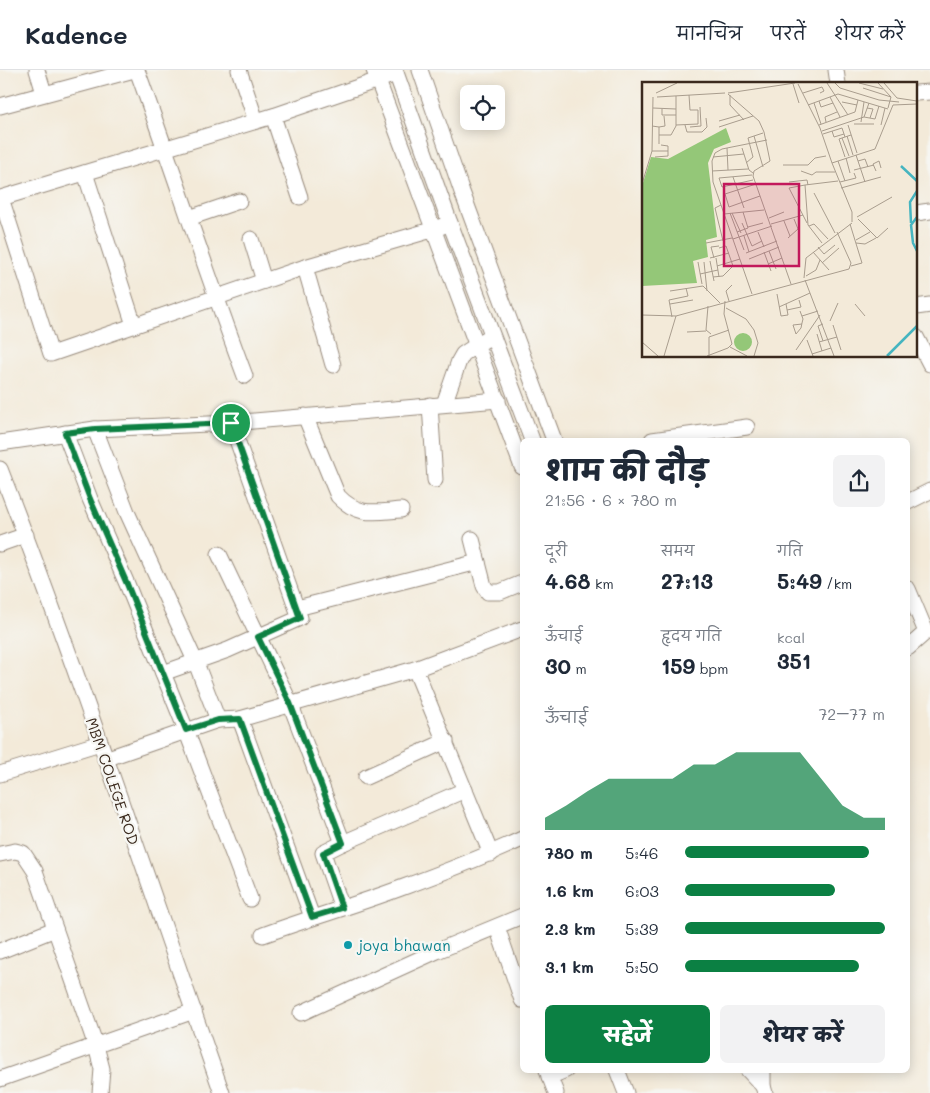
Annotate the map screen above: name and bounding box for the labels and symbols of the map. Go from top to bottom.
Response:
inset map [642,82,918,358]
pin [210,402,252,444]
street label: MBM COLEGE ROD [82,715,144,847]
place label: joya bhawan [356,935,451,955]
marker: joya bhawan [342,939,354,951]

